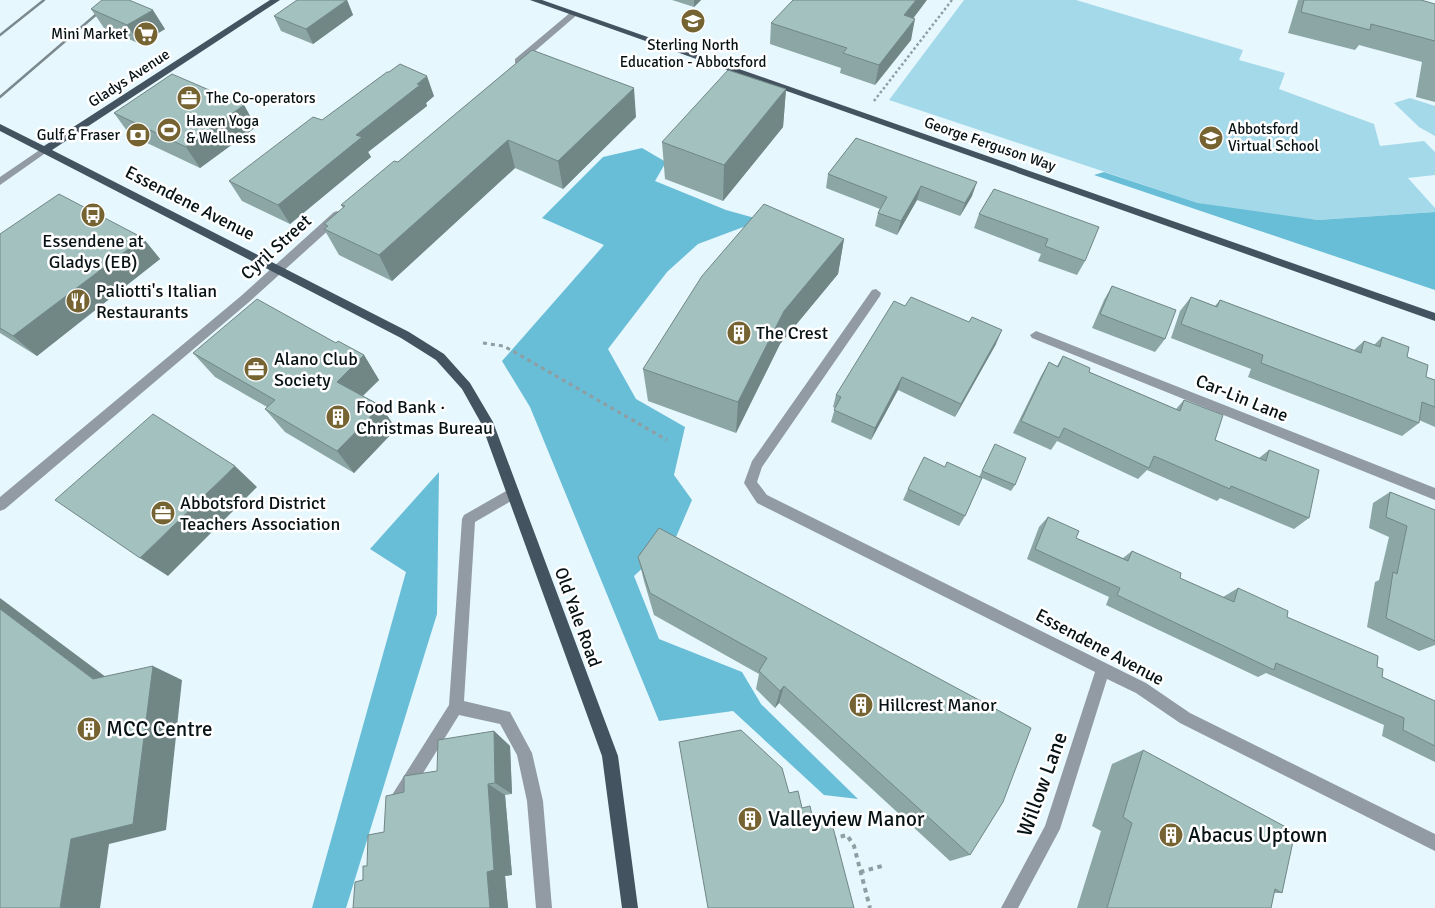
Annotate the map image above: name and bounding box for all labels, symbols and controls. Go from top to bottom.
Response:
school or university icon: Sterling North Education - Abbotsford [680,8,706,34]
supermarket icon: Mini Market [133,21,159,47]
place label: Mini Market [51,25,128,43]
place label: Sterling North Education - Abbotsford [620,36,766,71]
street label: Gladys Avenue [85,45,173,111]
office icon: The Co-operators [176,85,202,111]
place label: The Co-operators [206,89,316,107]
place label: Haven Yoga & Wellness [186,112,259,147]
street label: George Ferguson Way [922,113,1058,175]
sports icon: Haven Yoga & Wellness [156,117,182,143]
place label: Abbotsford Virtual School [1228,120,1319,155]
bank icon: Gulf & Fraser [125,122,151,148]
school or university icon: Abbotsford Virtual School [1198,125,1224,151]
place label: Gulf & Fraser [37,126,120,144]
street label: Essendene Avenue [122,161,258,245]
bus stop icon: Essendene at Gladys (EB) [80,202,106,228]
street label: Cyril Street [236,210,316,284]
place label: Essendene at Gladys (EB) [42,230,144,273]
place label: Paliotti's Italian Restaurants [96,280,217,323]
restaurant icon: Paliotti's Italian Restaurants [65,288,91,314]
building icon: The Crest [726,320,752,346]
place label: The Crest [756,322,828,344]
place label: Alano Club Society [274,348,358,391]
office icon: Alano Club Society [243,356,269,382]
street label: Car-Lin Lane [1193,370,1291,426]
place label: Food Bank · Christmas Bureau [356,396,493,439]
building icon: Food Bank · Christmas Bureau [325,404,351,430]
place label: Abbotsford District Teachers Association [180,492,340,535]
office icon: Abbotsford District Teachers Association [150,500,176,526]
street label: Old Yale Road [550,564,606,670]
street label: Essendene Avenue [1032,604,1168,690]
building icon: Hillcrest Manor [848,692,874,718]
place label: Hillcrest Manor [878,694,997,716]
building icon: MCC Centre [76,716,102,742]
place label: MCC Centre [106,716,212,742]
street label: Willow Lane [1011,728,1073,840]
building icon: Valleyview Manor [737,806,763,832]
place label: Valleyview Manor [768,806,925,832]
building icon: Abacus Uptown [1158,822,1184,848]
place label: Abacus Uptown [1188,822,1327,848]

